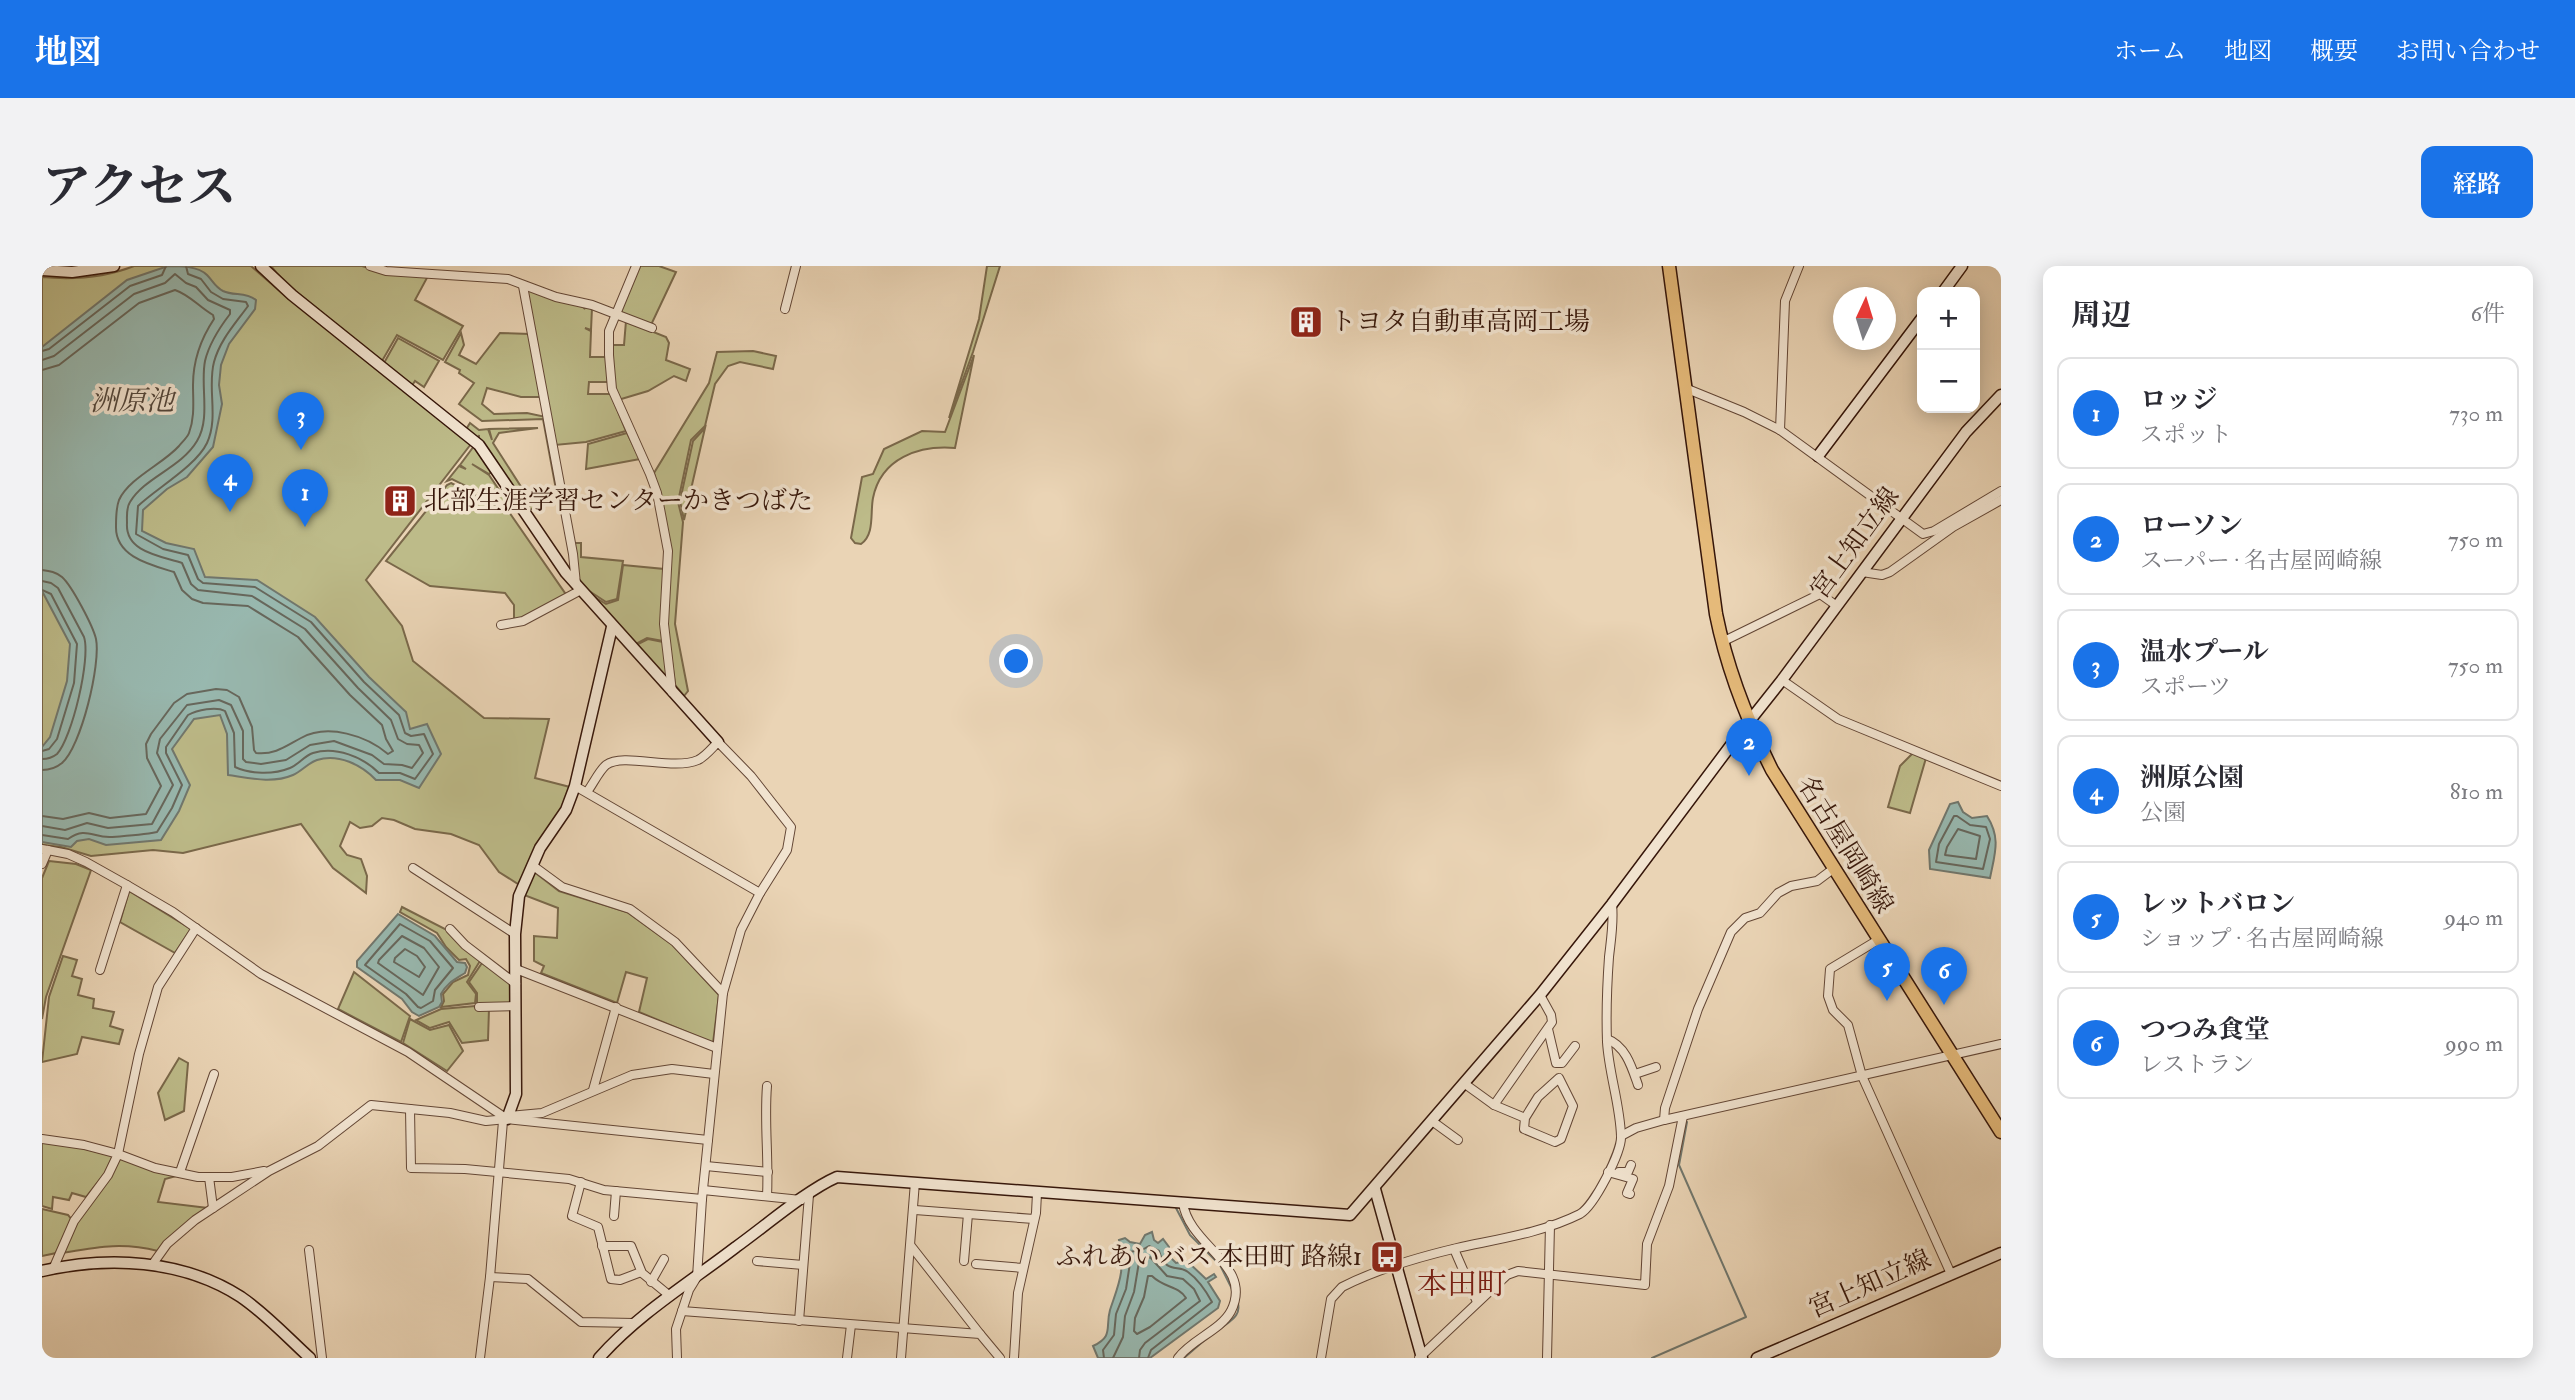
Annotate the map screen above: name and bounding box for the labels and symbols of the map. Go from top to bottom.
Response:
north arrow [1833,287,1896,350]
building icon: トヨタ自動車高岡工場 [1287,303,1325,341]
place label: トヨタ自動車高岡工場 [1330,306,1590,338]
water label: 洲原池 [90,384,177,419]
pin: 3 [278,392,324,450]
pin: 4 [207,454,253,512]
pin: 1 [282,469,328,527]
street label: 宮上知立線 [1804,481,1906,605]
building icon: 北部生涯学習センターかきつばた [381,482,419,520]
place label: 北部生涯学習センターかきつばた [424,485,813,517]
your location [999,644,1033,678]
pin: 2 [1726,718,1772,776]
street label: 名古屋岡崎線 [1790,770,1900,920]
pin: 5 [1864,943,1910,1001]
pin: 6 [1921,947,1967,1005]
bus stop icon: ふれあいバス 本田町 路線1 [1368,1238,1406,1276]
place label: ふれあいバス 本田町 路線1 [1056,1241,1362,1273]
street label: 宮上知立線 [1804,1243,1936,1325]
district label: 本田町 [1417,1266,1507,1303]

